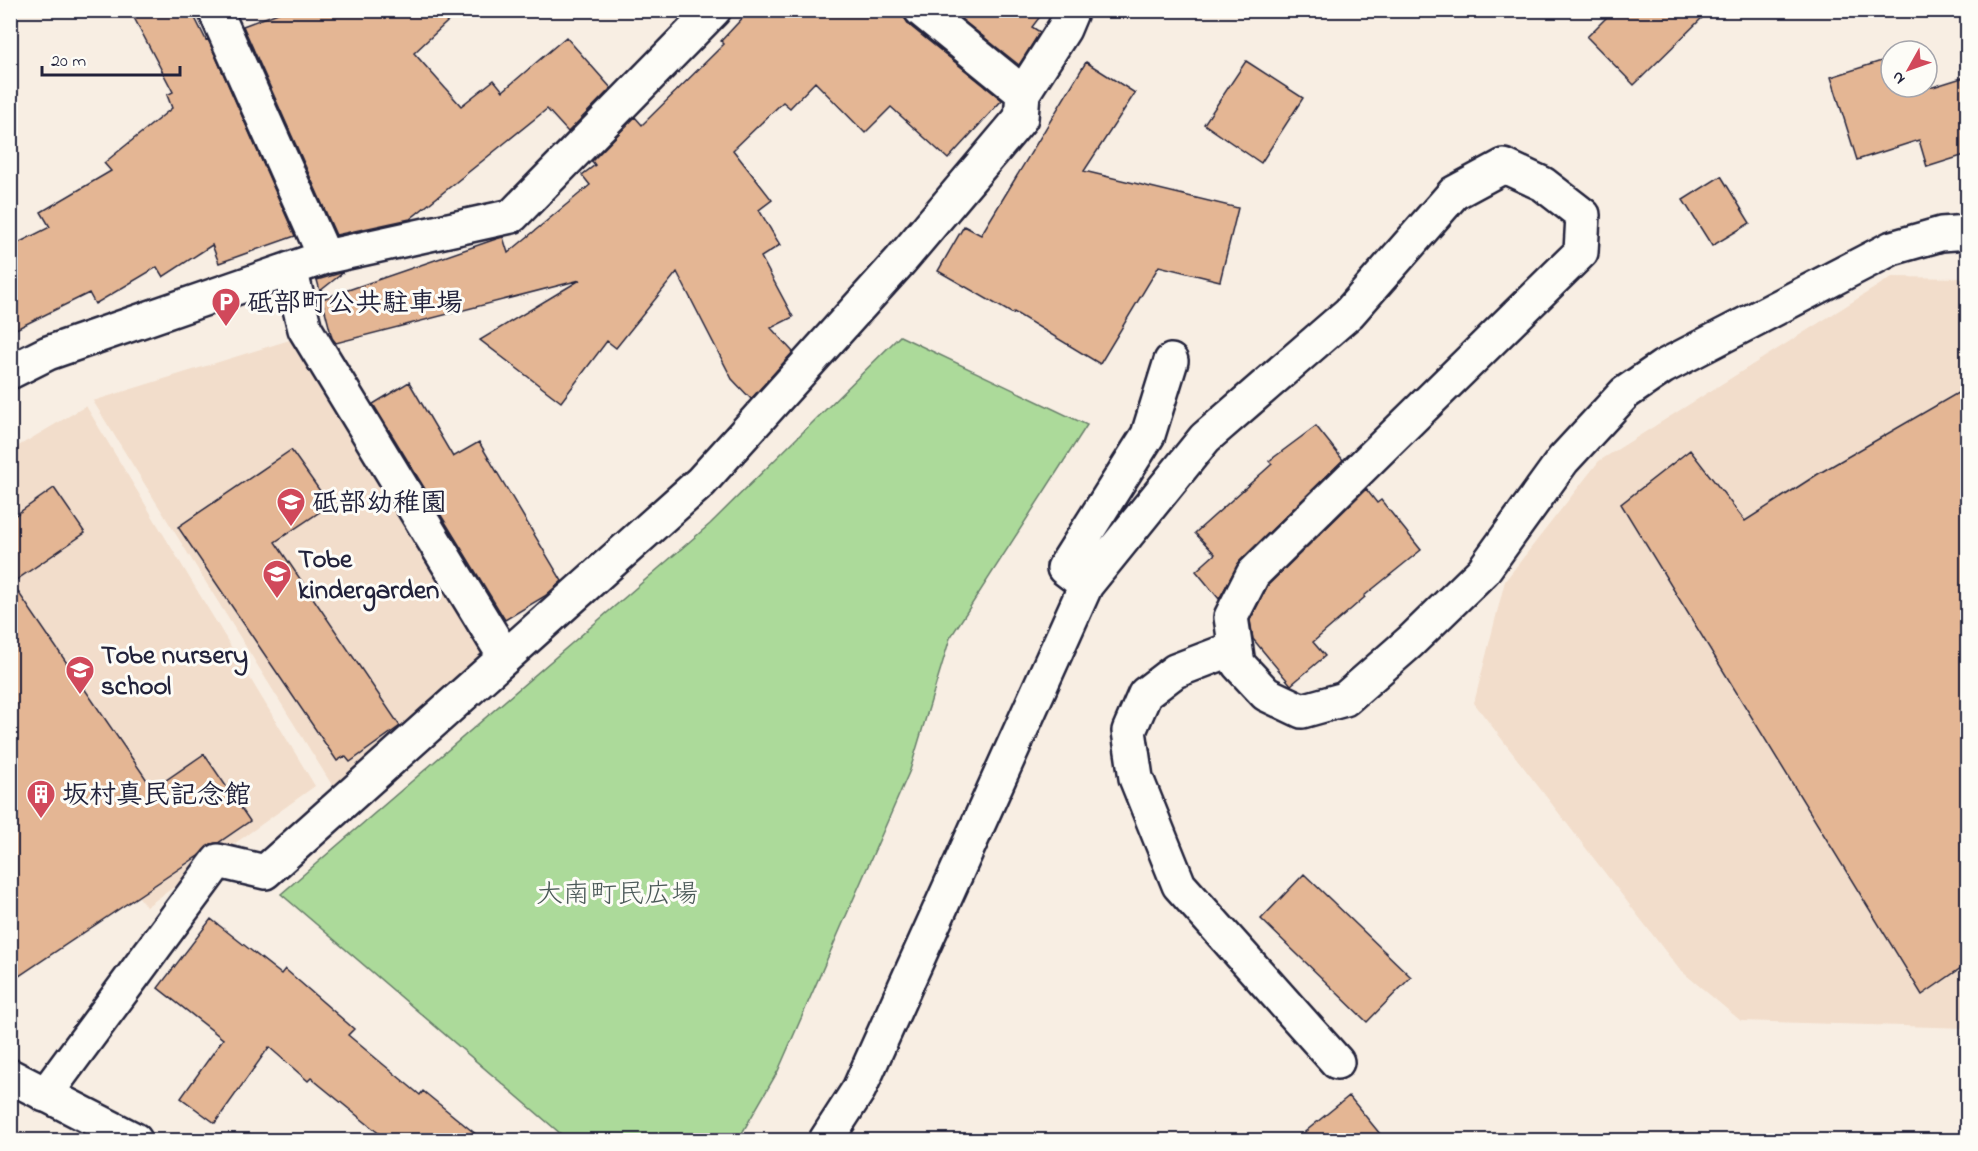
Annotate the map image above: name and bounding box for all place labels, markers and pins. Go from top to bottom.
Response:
place label: 砥部町公共駐車場 [247,285,463,324]
parking icon: 砥部町公共駐車場 [210,286,242,328]
place label: 砥部幼稚園 [312,485,447,524]
school or university icon: 砥部幼稚園 [275,486,307,528]
place label: Tobe kindergarden [298,541,439,612]
school or university icon: Tobe kindergarden [261,558,293,600]
place label: Tobe nursery school [101,637,248,707]
school or university icon: Tobe nursery school [64,654,96,696]
place label: 坂村真民記念館 [62,777,251,816]
building icon: 坂村真民記念館 [25,778,57,820]

